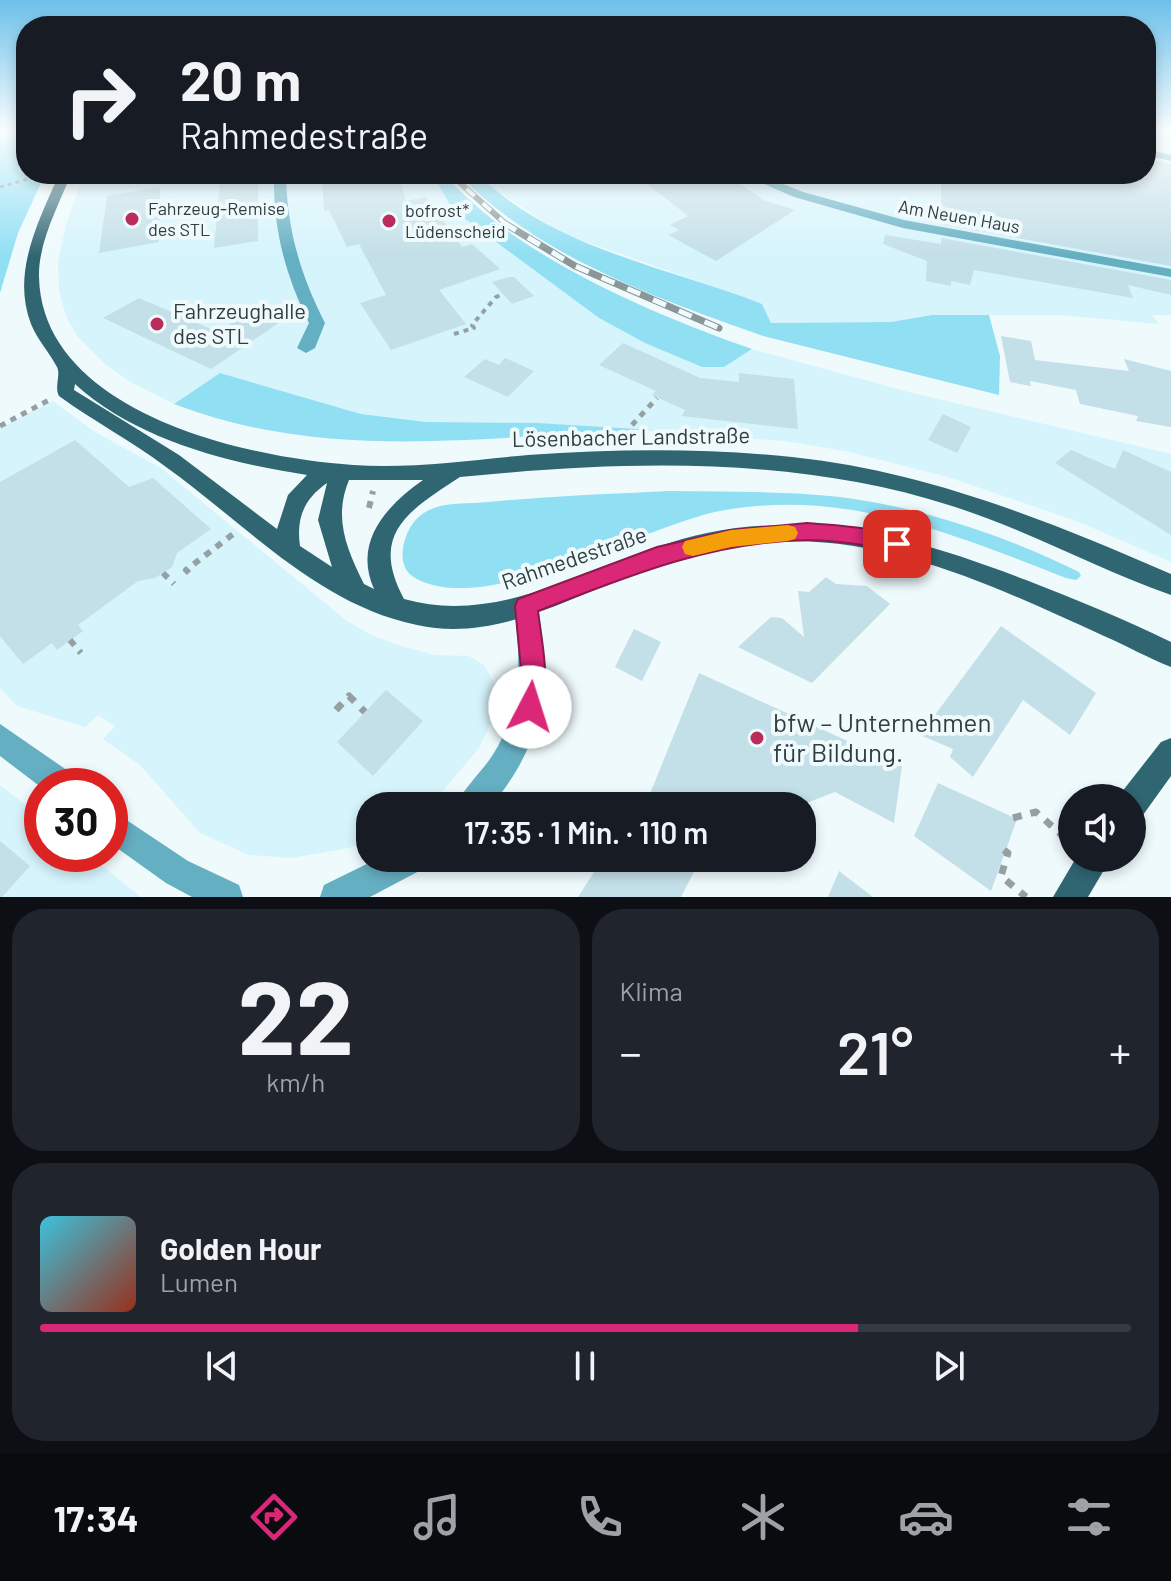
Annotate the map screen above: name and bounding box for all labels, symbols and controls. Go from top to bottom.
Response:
text: 20 m [180,45,301,112]
icon: right [48,48,152,152]
text: Rahmedestraße [180,113,428,156]
street label: Am Neuen Haus [897,195,1022,238]
place label: Fahrzeug-Remise des STL [148,197,285,240]
place label: bofrost* Lüdenscheid [405,199,506,242]
marker: Fahrzeug-Remise des STL [123,210,141,228]
marker: bofrost* Lüdenscheid [380,212,398,230]
place label: Fahrzeughalle des STL [173,297,306,348]
marker: Fahrzeughalle des STL [148,315,166,333]
street label: Lösenbacher Landstraße [512,421,750,451]
pin [863,510,931,578]
street label: Rahmedestraße [498,520,650,594]
icon: arrive [875,522,919,566]
position arrow [488,665,572,749]
place label: bfw – Unternehmen für Bildung. [773,706,991,767]
marker: bfw – Unternehmen für Bildung. [748,729,766,747]
speed limit sign: 30 [24,768,128,872]
map controls [1058,784,1146,872]
button: sound [1058,784,1146,872]
text: 17:35 · 1 Min. · 110 m [464,814,708,850]
text: 22 [238,951,354,1076]
text: Klima [620,975,683,1006]
text: 21° [837,1015,913,1087]
text: − [620,1025,642,1078]
text: + [1109,1025,1131,1078]
text: km/h [266,1066,325,1097]
text: Golden Hour [160,1230,322,1266]
text: Lumen [160,1266,238,1297]
icon: previous [200,1344,244,1388]
icon: pause [563,1344,607,1388]
icon: next [927,1344,971,1388]
icon: directions [246,1489,302,1545]
icon: music [409,1489,465,1545]
icon: phone [572,1489,628,1545]
icon: climate [735,1489,791,1545]
icon: car [898,1489,954,1545]
icon: filters [1061,1489,1117,1545]
text: 17:34 [54,1496,139,1539]

